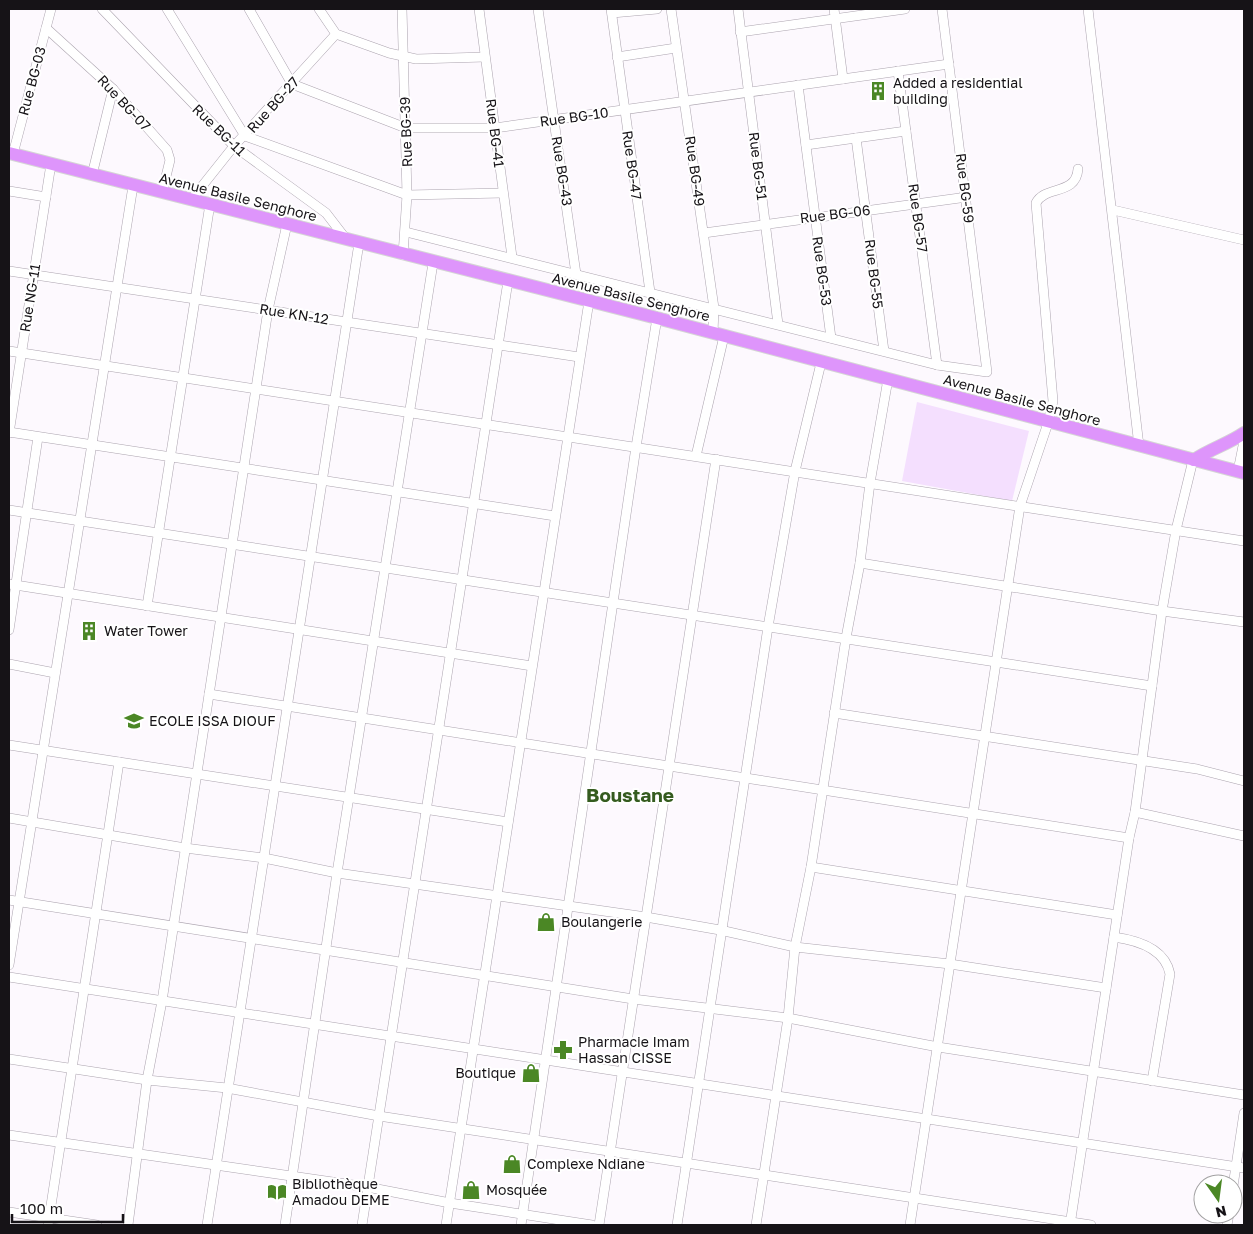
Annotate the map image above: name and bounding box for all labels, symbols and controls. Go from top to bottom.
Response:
street label: Rue BG-03 [14,45,49,117]
street label: Rue BG-07 [94,71,154,134]
street label: Rue BG-27 [243,73,302,136]
place label: Added a residential building [893,74,1023,107]
building icon: Added a residential building [867,80,889,102]
street label: Rue BG-39 [396,96,415,168]
street label: Rue BG-41 [483,98,508,168]
street label: Rue BG-11 [189,100,250,159]
street label: Rue BG-10 [538,103,609,130]
street label: Rue BG-47 [619,129,646,201]
street label: Rue BG-51 [746,131,771,201]
street label: Rue BG-43 [549,135,576,207]
street label: Rue BG-49 [682,135,709,207]
street label: Rue BG-59 [953,152,978,224]
street label: Avenue Basile Senghore [157,169,319,224]
street label: Rue BG-57 [905,182,932,253]
street label: Rue BG-06 [799,201,871,226]
street label: Rue BG-53 [809,235,836,307]
street label: Rue BG-55 [862,238,887,310]
street label: Rue NG-11 [16,262,43,333]
street label: Avenue Basile Senghore [550,269,712,324]
street label: Rue KN-12 [258,300,330,327]
street label: Avenue Basile Senghore [942,370,1103,429]
building icon: Water Tower [78,620,100,642]
place label: Water Tower [104,622,188,639]
school or university icon: ECOLE ISSA DIOUF [123,710,145,732]
place label: ECOLE ISSA DIOUF [149,712,276,729]
district label: Boustane [586,783,674,806]
shop icon: Boulangerie [535,911,557,933]
place label: Boulangerie [561,913,642,930]
place label: Pharmacie Imam Hassan CISSE [578,1033,690,1066]
pharmacy icon: Pharmacie Imam Hassan CISSE [552,1039,574,1061]
shop icon: Boutique [520,1062,542,1084]
place label: Boutique [455,1064,516,1081]
shop icon: Complexe Ndiane [501,1153,523,1175]
place label: Complexe Ndiane [527,1155,645,1172]
north arrow [1193,1174,1243,1224]
place label: Bibliothèque Amadou DEME [292,1175,390,1208]
shop icon: Mosquée [460,1179,482,1201]
library icon: Bibliothèque Amadou DEME [266,1181,288,1203]
place label: Mosquée [486,1181,547,1198]
scale bar [12,1192,124,1224]
text: 100 m [20,1199,63,1217]
text: N [1214,1203,1228,1222]

